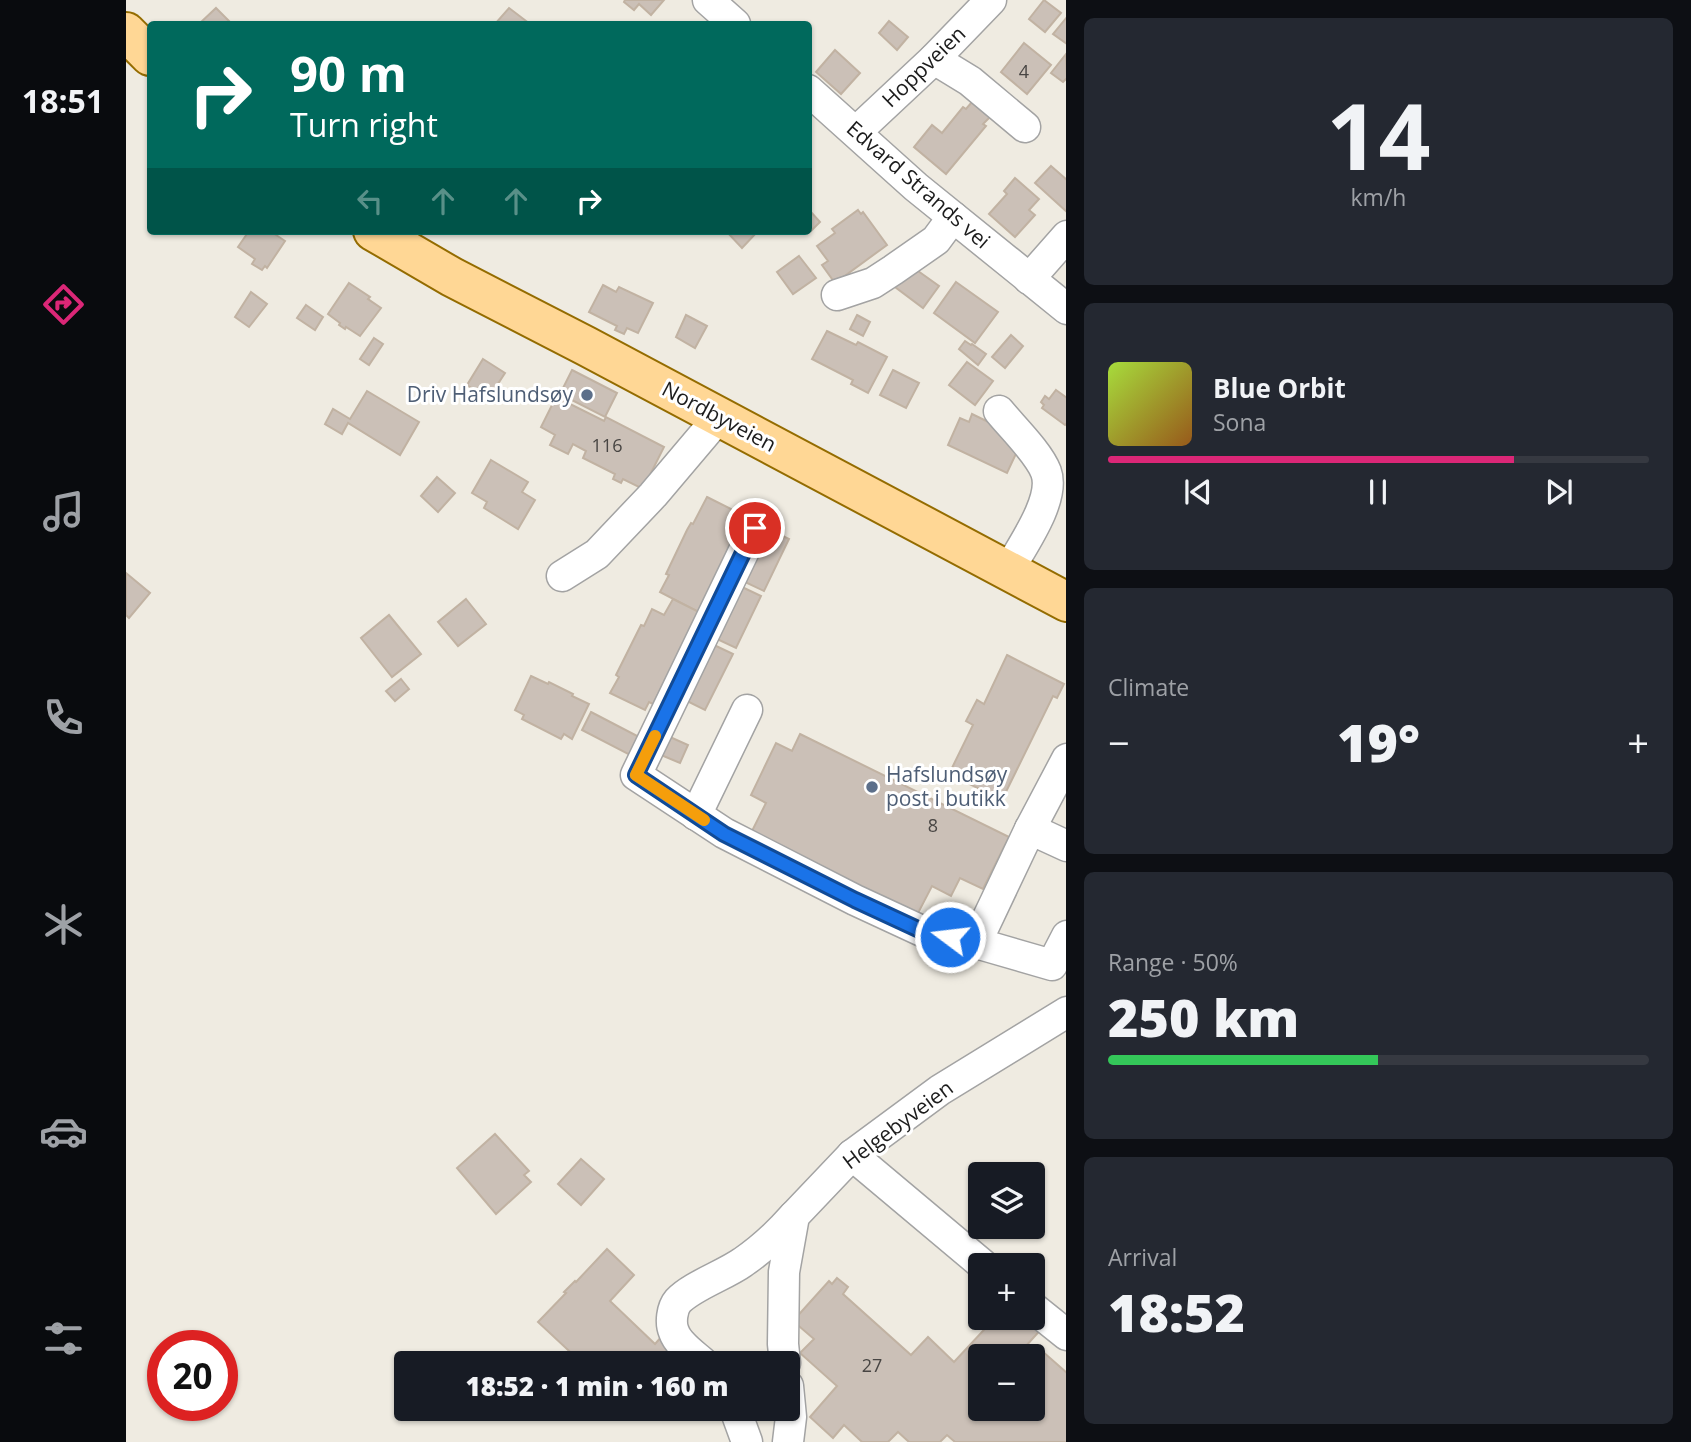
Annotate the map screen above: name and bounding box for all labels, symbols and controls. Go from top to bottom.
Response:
street label: Hoppveien [875,19,971,113]
text: 90 m [290,40,407,106]
icon: right [175,49,266,140]
house number: 4 [1019,59,1029,83]
text: 14 [1326,73,1431,197]
text: 18:51 [22,79,104,122]
text: Turn right [290,103,438,146]
street label: Edvard Strands vei [841,114,996,254]
text: km/h [1351,181,1406,213]
icon: left [351,182,389,220]
icon: ahead [424,182,462,220]
icon: ahead [497,182,535,220]
icon: right [570,182,608,220]
icon: directions [39,280,88,329]
text: Blue Orbit [1213,370,1346,406]
street label: Nordbyveien [657,374,781,458]
place label: Driv Hafslundsøy [407,380,573,408]
marker: Driv Hafslundsøy [579,387,595,403]
text: Sona [1213,406,1266,438]
house number: 116 [592,433,622,457]
icon: previous [1179,473,1217,511]
icon: pause [1359,473,1397,511]
icon: next [1540,473,1578,511]
icon: music [39,487,88,536]
pin [725,498,785,558]
icon: arrive [736,509,774,547]
text: Climate [1108,671,1189,703]
icon: phone [39,693,88,742]
text: 19° [1337,706,1420,777]
text: − [1108,716,1130,768]
text: + [1627,716,1649,768]
place label: Hafslundsøy post i butikk [886,760,1008,812]
marker: Hafslundsøy post i butikk [864,779,880,795]
house number: 8 [928,813,938,837]
icon: climate [39,900,88,949]
position arrow [913,900,987,974]
text: Range · 50% [1108,946,1238,978]
text: 250 km [1108,981,1299,1052]
street label: Helgebyveien [836,1073,958,1175]
icon: car [39,1107,88,1156]
map controls [968,1162,1045,1421]
button: layers [968,1162,1045,1239]
text: Arrival [1108,1241,1177,1273]
button: + [968,1253,1045,1330]
text: 18:52 [1108,1276,1245,1347]
icon: filters [39,1314,88,1363]
speed limit sign: 20 [147,1330,238,1421]
button: − [968,1344,1045,1421]
house number: 27 [862,1353,882,1377]
text: 18:52 · 1 min · 160 m [466,1368,728,1404]

